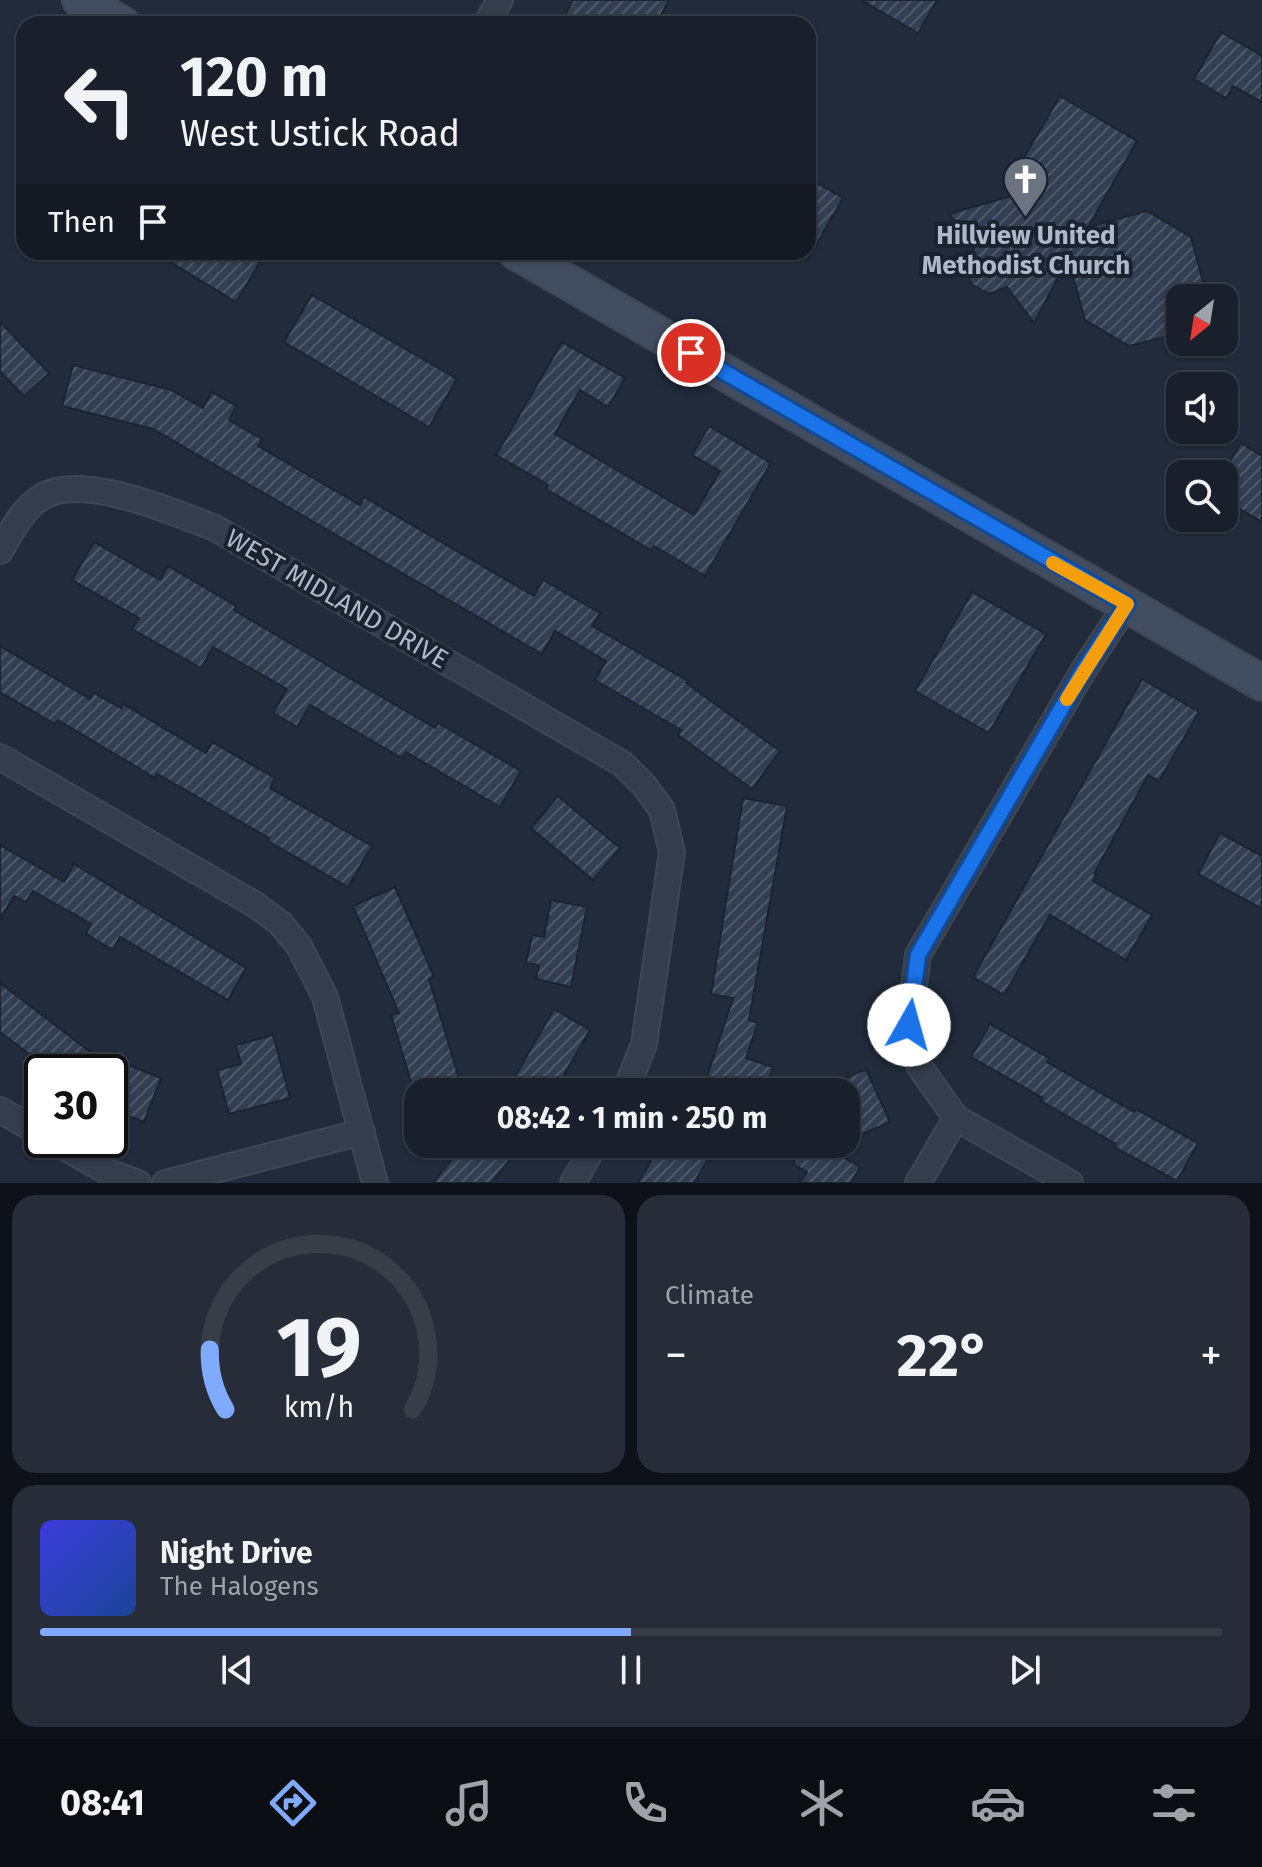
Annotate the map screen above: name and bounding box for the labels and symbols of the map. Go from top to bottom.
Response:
church icon: Hillview United Methodist Church [1002,156,1050,219]
place label: Hillview United Methodist Church [922,220,1130,281]
north arrow [1166,284,1238,356]
pin [657,319,725,387]
street label: WEST MIDLAND DRIVE [220,523,454,675]
position arrow [867,983,951,1067]
speed limit sign: 30 [24,1054,128,1158]

